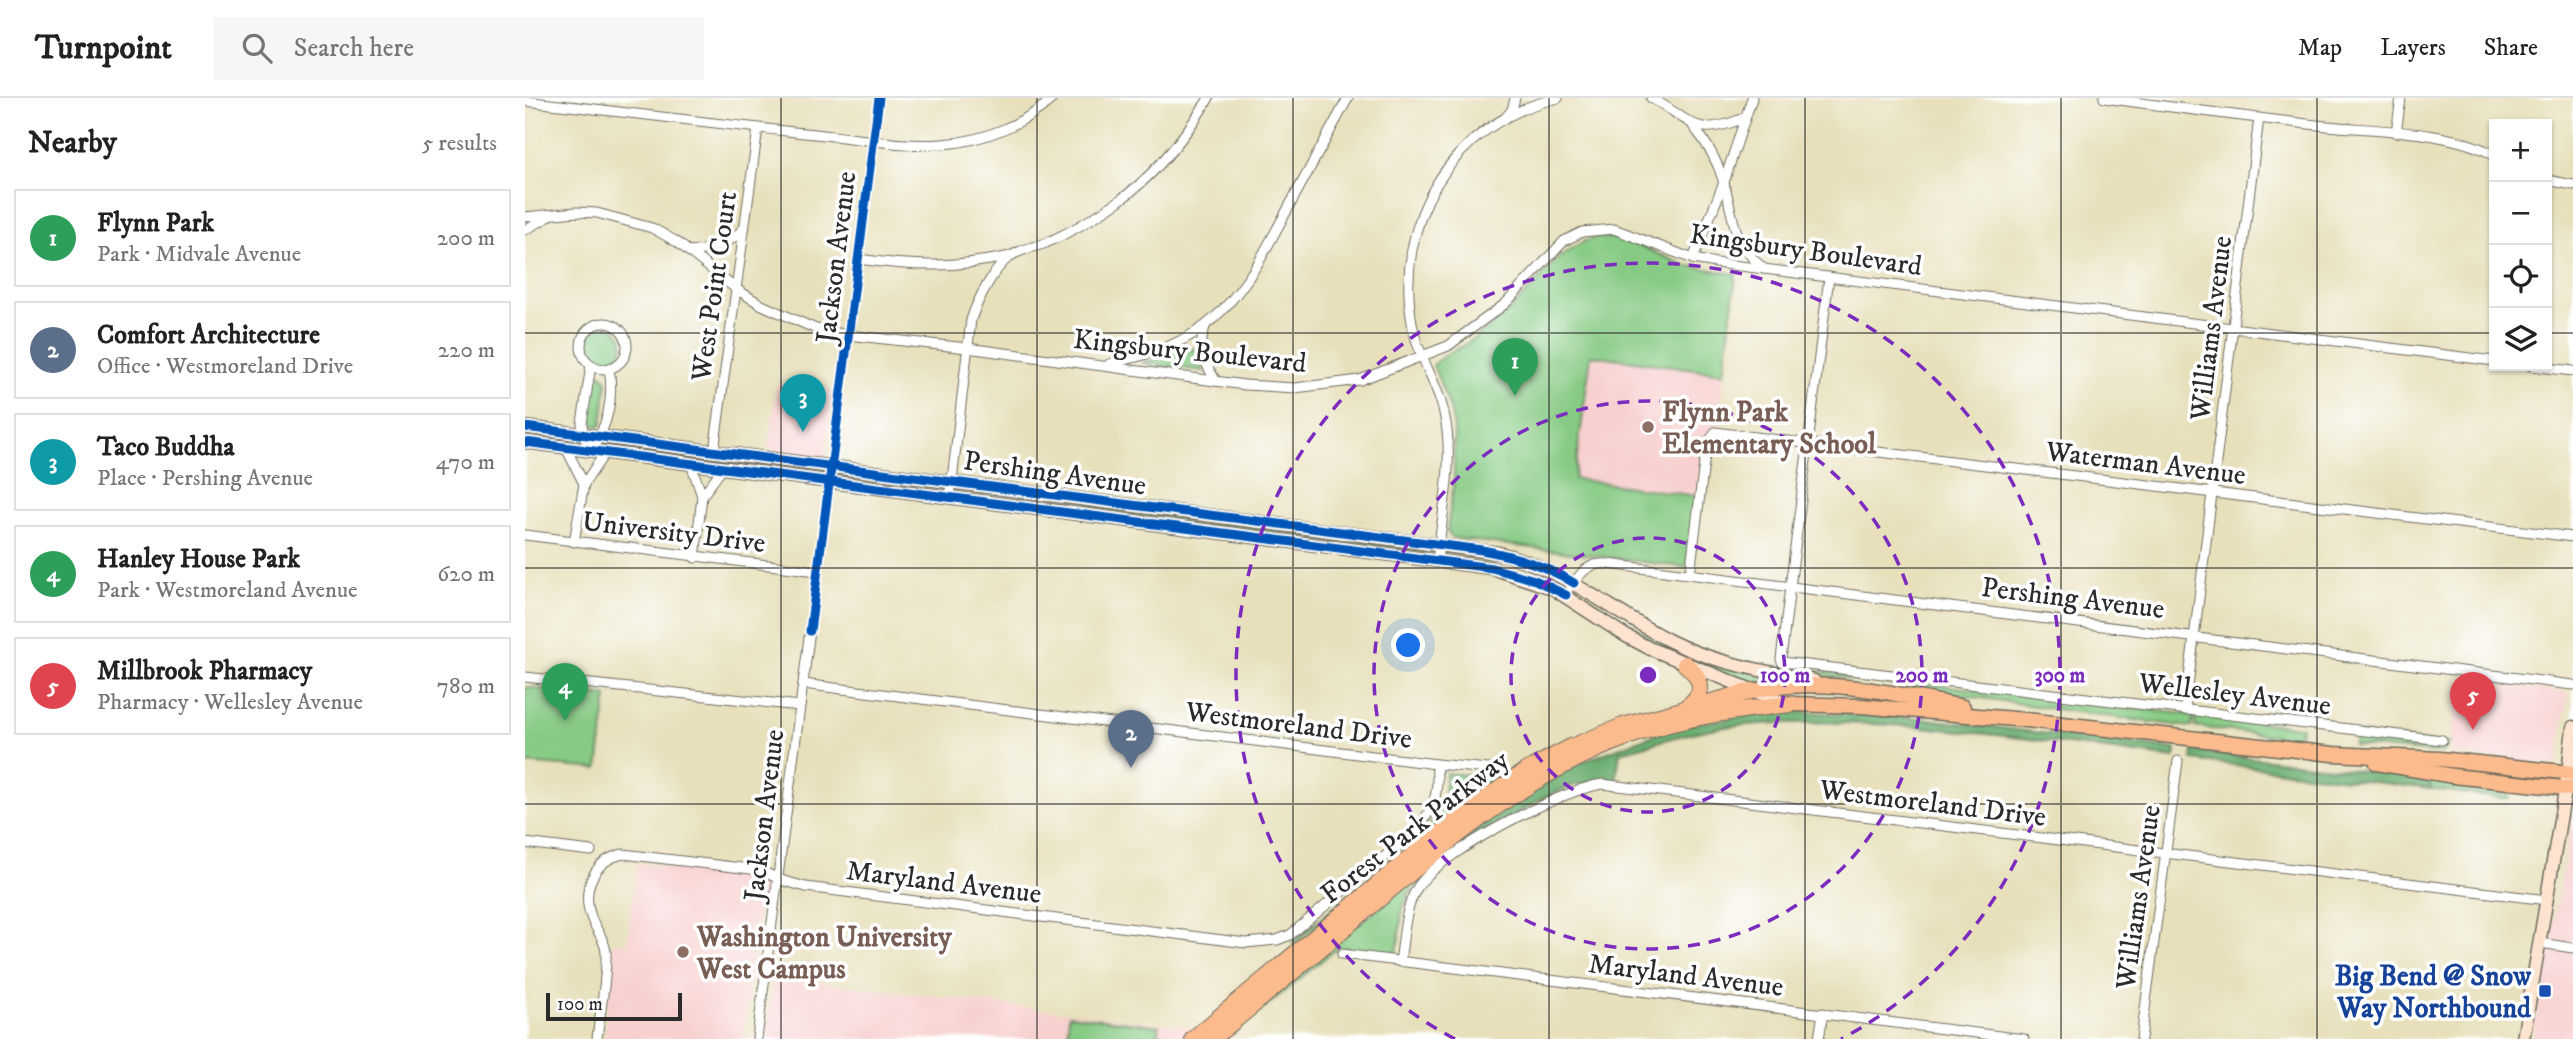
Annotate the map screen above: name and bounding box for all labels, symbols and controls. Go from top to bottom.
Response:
search box [214,17,704,80]
text: Turnpoint [35,28,172,69]
icon: search [238,29,276,67]
text: Search here [294,32,414,65]
text: Map [2298,33,2342,63]
text: Layers [2380,33,2446,63]
text: Share [2484,33,2538,63]
map controls [2489,119,2552,371]
button: + [2489,119,2552,182]
text: Nearby [28,125,117,162]
text: 5 results [422,129,497,158]
street label: Jackson Avenue [808,169,864,348]
button: − [2489,182,2552,245]
street label: West Point Court [684,189,745,384]
text: Flynn Park [97,207,214,240]
street label: Kingsbury Boulevard [1687,217,1924,284]
text: 1 [49,224,57,253]
text: 200 m [437,224,495,253]
street label: Williams Avenue [2183,234,2240,424]
text: Park · Midvale Avenue [97,240,301,269]
button: locate [2489,245,2552,308]
button: layers [2489,308,2552,371]
text: Comfort Architecture [97,319,320,352]
street label: Kingsbury Boulevard [1072,322,1308,381]
text: 2 [47,336,59,365]
text: 220 m [438,336,495,365]
pin: 1 [1492,338,1538,396]
text: Office · Westmoreland Drive [97,352,353,381]
pin: 3 [780,374,826,432]
place label: Flynn Park Elementary School [1662,395,1877,462]
marker: Flynn Park Elementary School [1640,419,1656,435]
text: Taco Buddha [97,431,234,464]
street label: Waterman Avenue [2043,434,2248,493]
street label: Pershing Avenue [961,443,1148,504]
text: 3 [49,448,57,477]
text: 470 m [436,448,495,477]
text: Place · Pershing Avenue [97,464,313,493]
street label: University Drive [580,504,767,561]
text: Hanley House Park [97,543,300,576]
text: 4 [46,560,60,589]
text: 620 m [437,560,495,589]
street label: Pershing Avenue [1979,570,2166,627]
text: Park · Westmoreland Avenue [97,576,358,605]
your location [1391,628,1425,662]
text: Millbrook Pharmacy [97,655,312,688]
pin: 4 [542,663,588,721]
centre of rings [1636,663,1660,687]
text: 100 m [1760,663,1810,689]
text: 200 m [1895,663,1949,689]
text: 300 m [2035,663,2086,689]
street label: Wellesley Avenue [2136,665,2333,724]
text: 5 [47,672,59,701]
text: 780 m [437,672,495,701]
pin: 5 [2450,672,2496,730]
text: Pharmacy · Wellesley Avenue [97,688,363,717]
street label: Westmoreland Drive [1183,694,1414,757]
pin: 2 [1108,710,1154,768]
street label: Jackson Avenue [736,727,792,906]
street label: Forest Park Parkway [1314,742,1517,912]
street label: Westmoreland Drive [1817,772,2048,835]
street label: Williams Avenue [2108,803,2169,993]
street label: Maryland Avenue [844,853,1043,912]
place label: Washington University West Campus [696,920,952,987]
marker: Washington University West Campus [675,944,691,960]
street label: Maryland Avenue [1586,946,1785,1005]
place label: Big Bend @ Snow Way Northbound [2335,959,2532,1026]
marker: Big Bend @ Snow Way Northbound [2537,983,2553,999]
scale bar [546,990,683,1022]
text: 100 m [557,993,603,1016]

